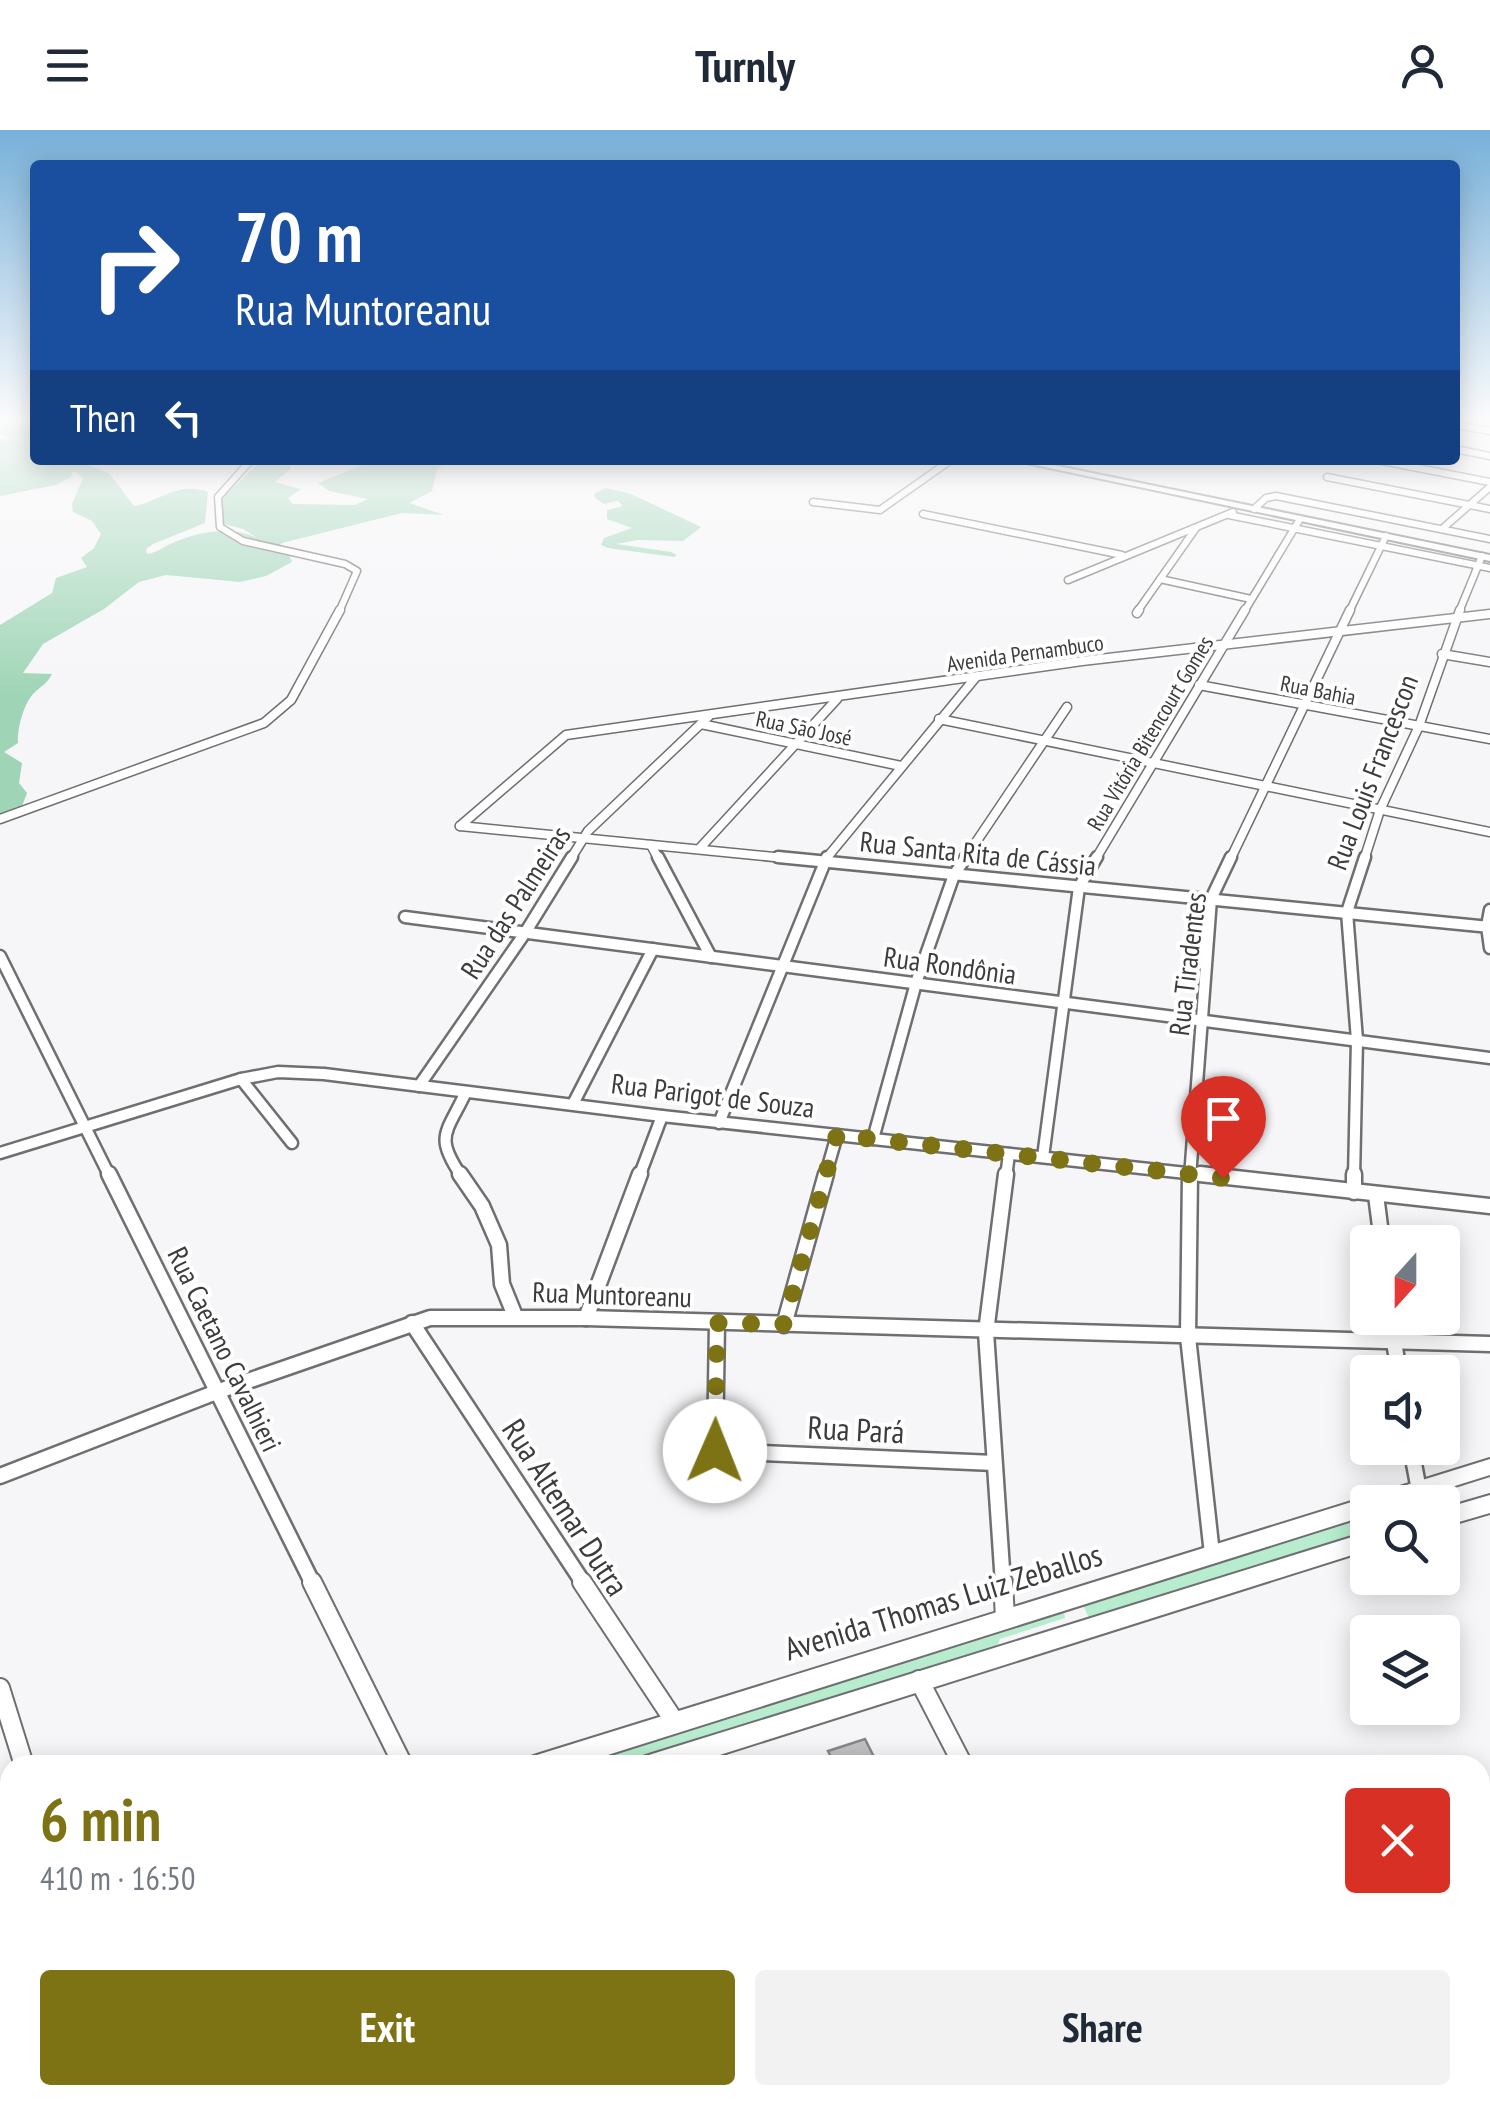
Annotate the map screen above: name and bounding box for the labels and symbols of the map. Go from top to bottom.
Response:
street label: Avenida Pernambuco [945,628,1105,678]
street label: Rua Vitória Bitencourt Gomes [1081,630,1219,836]
street label: Rua Bahia [1278,669,1358,711]
street label: Rua Louis Francescon [1318,669,1426,875]
street label: Rua São José [754,704,854,752]
street label: Rua das Palmeiras [452,818,578,986]
street label: Rua Santa Rita de Cássia [858,822,1098,884]
street label: Rua Tiradentes [1160,890,1214,1038]
street label: Rua Rondônia [881,937,1019,993]
street label: Rua Parigot de Souza [609,1064,817,1126]
pin [1181,1076,1266,1179]
north arrow [1350,1225,1460,1335]
street label: Rua Caetano Cavalhieri [159,1241,291,1457]
street label: Rua Muntoreanu [532,1273,692,1315]
position arrow [663,1399,767,1503]
street label: Rua Pará [807,1405,905,1453]
street label: Rua Altemar Dutra [493,1411,639,1603]
street label: Avenida Thomas Luiz Zeballos [779,1533,1107,1669]

